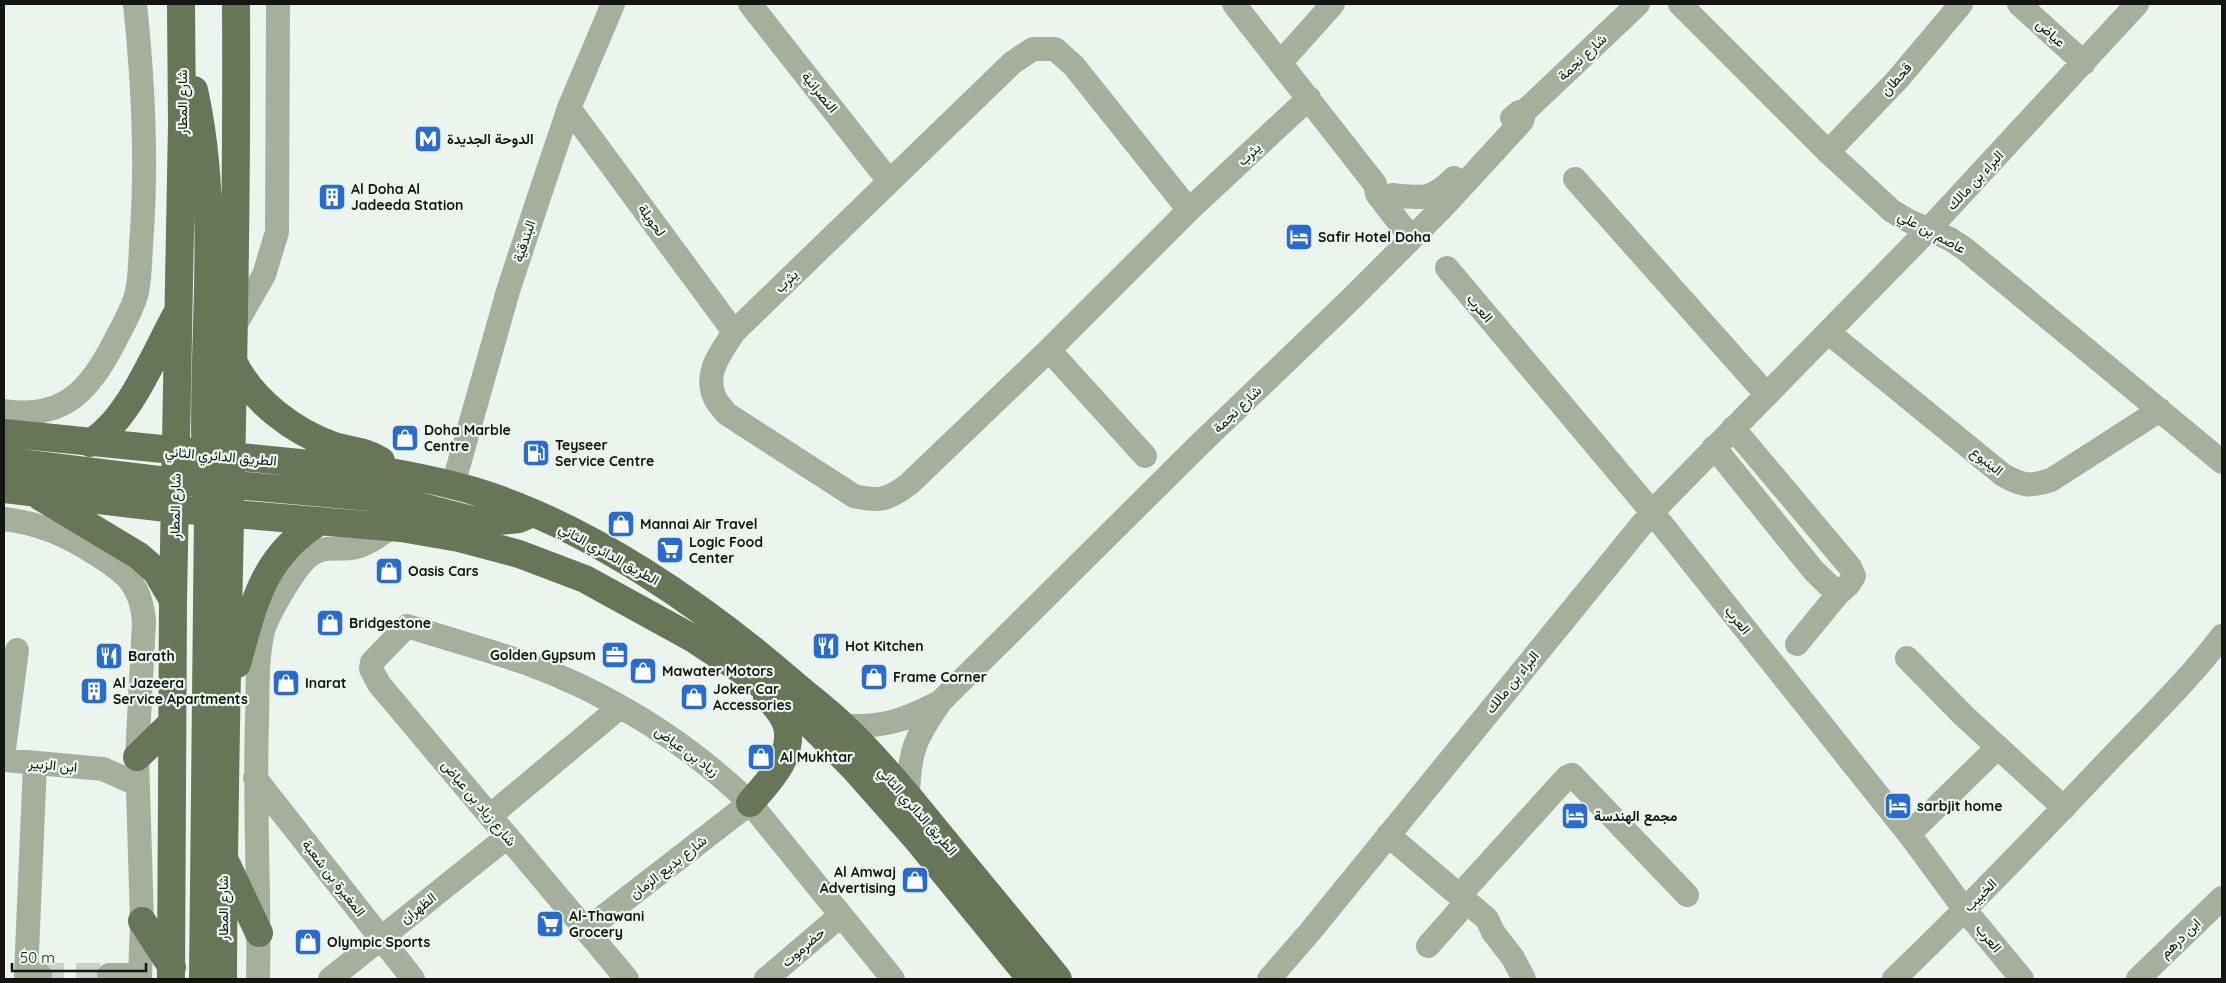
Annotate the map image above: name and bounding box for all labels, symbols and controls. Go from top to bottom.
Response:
street label: عياض [2033,15,2069,51]
street label: شارع نجمة [1554,30,1612,86]
street label: قحطان [1876,59,1916,99]
street label: النصرانية [798,68,842,116]
street label: شارع المطار [173,69,193,136]
metro station icon: الدوحة الجديدة [413,124,443,154]
place label: الدوحة الجديدة [447,130,534,148]
street label: يثرب [1233,139,1265,169]
street label: البراء بن مالك [1943,146,2007,214]
place label: Al Doha Al Jadeeda Station [351,180,463,214]
building icon: Al Doha Al Jadeeda Station [317,182,347,212]
street label: لحويلة [634,200,670,240]
street label: عاصم بن علي [1894,207,1969,260]
street label: البندقية [509,218,539,264]
hotel icon: Safir Hotel Doha [1284,222,1314,252]
place label: Safir Hotel Doha [1318,228,1431,246]
street label: يثرب [770,266,802,296]
street label: العرب [1463,290,1497,326]
street label: شارع نجمة [1209,381,1267,438]
place label: Doha Marble Centre [424,421,511,455]
shop icon: Doha Marble Centre [390,423,420,453]
place label: Teyseer Service Centre [555,436,654,470]
fuel station icon: Teyseer Service Centre [521,438,551,468]
street label: الطريق الدائري الثاني [164,442,278,473]
street label: الينبوع [1966,443,2007,481]
street label: شارع المطار [165,473,187,540]
shop icon: Mannai Air Travel [606,509,636,539]
place label: Mannai Air Travel [640,515,758,533]
street label: الطريق الدائري الثاني [554,519,662,592]
place label: Logic Food Center [689,533,763,567]
supermarket icon: Logic Food Center [655,535,685,565]
shop icon: Oasis Cars [374,556,404,586]
place label: Oasis Cars [408,562,479,580]
street label: العرب [1721,602,1755,638]
shop icon: Bridgestone [315,608,345,638]
place label: Bridgestone [349,614,431,632]
restaurant icon: Hot Kitchen [811,631,841,661]
place label: Hot Kitchen [845,637,924,655]
office icon: Golden Gypsum [600,640,630,670]
restaurant icon: Barath [94,641,124,671]
place label: Golden Gypsum [490,646,596,664]
place label: Barath [128,647,175,665]
street label: البراء بن مالك [1481,647,1543,717]
shop icon: Mawater Motors [628,656,658,686]
place label: Mawater Motors [662,662,773,680]
shop icon: Frame Corner [859,662,889,692]
shop icon: Inarat [271,668,301,698]
place label: Frame Corner [893,668,987,686]
place label: Al Jazeera Service Apartments [113,674,248,708]
place label: Inarat [305,674,347,692]
building icon: Al Jazeera Service Apartments [79,676,109,706]
place label: Joker Car Accessories [713,680,792,714]
shop icon: Joker Car Accessories [679,682,709,712]
street label: زياد بن عياض [651,722,723,780]
shop icon: Al Mukhtar [746,742,776,772]
place label: Al Mukhtar [780,748,853,766]
street label: ابن الزبير [27,754,78,776]
street label: شارع زياد بن عياض [436,756,520,851]
street label: الطريق الدائري الثاني [872,763,961,861]
hotel icon: sarbjit home [1883,791,1913,821]
place label: sarbjit home [1917,797,2002,815]
hotel icon: مجمع الهندسة [1560,801,1590,831]
place label: مجمع الهندسة [1594,807,1678,826]
street label: شارع بديع الزمان [626,831,711,904]
street label: المغيرة بن شعبة [298,836,370,920]
place label: Al Amwaj Advertising [820,863,896,897]
shop icon: Al Amwaj Advertising [900,865,930,895]
street label: شارع المطار [214,875,234,942]
street label: الخبيب [1960,875,2000,915]
street label: الظهران [396,888,440,928]
place label: Al-Thawani Grocery [569,907,644,941]
supermarket icon: Al-Thawani Grocery [535,909,565,939]
street label: ابن درهم [2156,914,2204,962]
street label: العرب [1972,920,2006,956]
street label: حضرموت [778,923,828,971]
shop icon: Olympic Sports [293,927,323,957]
place label: Olympic Sports [327,933,431,951]
scale bar [12,940,146,972]
text: 50 m [20,948,55,967]

